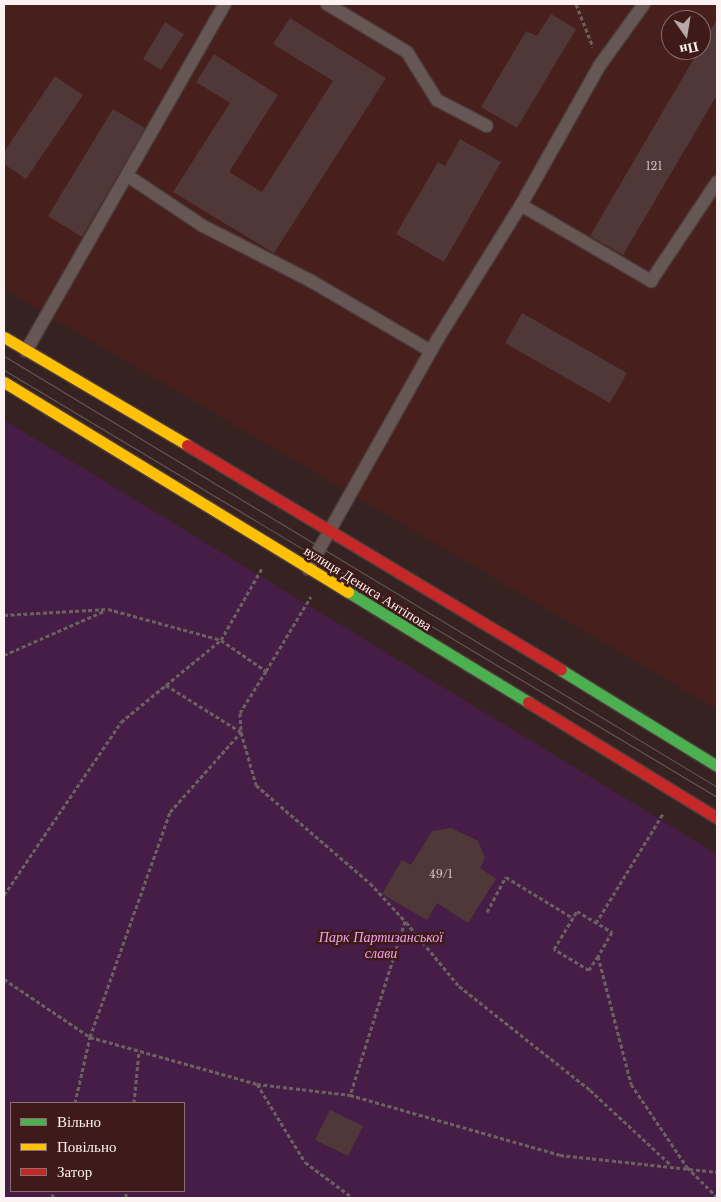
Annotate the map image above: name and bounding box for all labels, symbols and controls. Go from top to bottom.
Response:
north arrow [661,10,711,60]
text: Пн [678,38,700,60]
house number: 121 [646,159,662,173]
street label: вулиця Дениса Антіпова [301,542,435,634]
house number: 49/1 [429,867,453,881]
park label: Парк Партизанської слави [319,929,443,962]
legend [10,1102,185,1192]
text: Вільно [57,1112,101,1131]
text: Повільно [57,1137,116,1156]
text: Затор [57,1162,92,1181]

